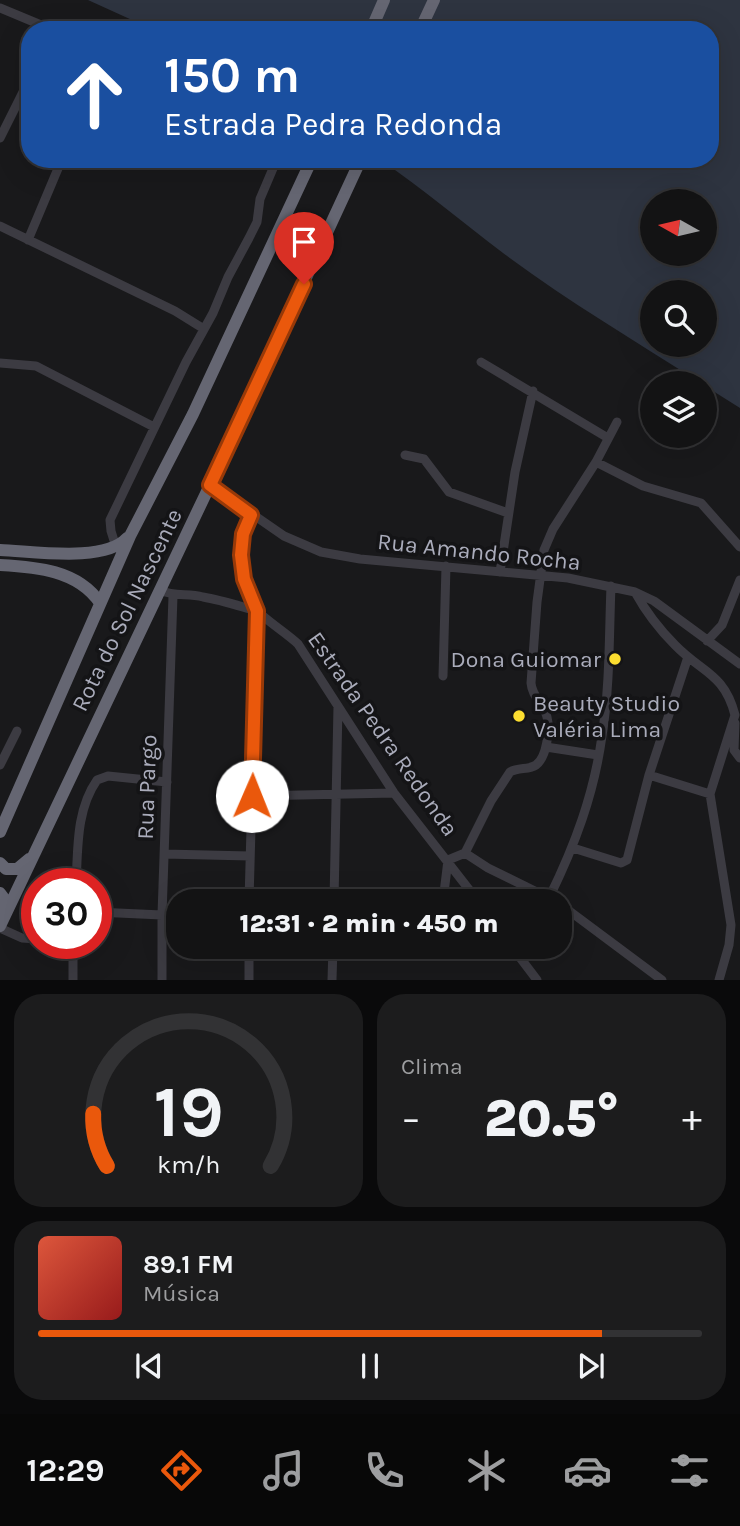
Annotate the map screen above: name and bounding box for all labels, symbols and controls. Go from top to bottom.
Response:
text: 150 m [164,47,300,104]
icon: ahead [49,49,140,140]
text: Estrada Pedra Redonda [164,106,502,143]
north arrow [640,189,718,266]
map controls [640,189,717,448]
pin [274,212,334,284]
icon: arrive [285,223,323,261]
button: search [640,280,717,357]
button: layers [640,371,717,448]
street label: Rota do Sol Nascente [66,504,188,716]
street label: Rua Amando Rocha [376,528,582,576]
street label: Estrada Pedra Redonda [302,627,464,841]
place label: Dona Guiomar [451,646,602,673]
marker: Dona Guiomar [607,651,623,667]
place label: Beauty Studio Valéria Lima [533,690,680,743]
marker: Beauty Studio Valéria Lima [511,708,527,724]
street label: Rua Pargo [132,734,162,840]
position arrow [215,759,289,833]
speed limit sign: 30 [21,868,112,959]
text: 12:31 · 2 min · 450 m [240,908,498,939]
text: Clima [401,1053,463,1080]
text: 19 [153,1070,224,1155]
text: 20.5° [484,1088,619,1149]
text: − [401,1096,421,1141]
text: + [682,1096,702,1141]
text: km/h [157,1150,220,1179]
text: 89.1 FM [143,1249,234,1280]
text: Música [143,1280,220,1307]
icon: previous [130,1347,168,1385]
icon: pause [351,1347,389,1385]
icon: next [572,1347,610,1385]
icon: directions [157,1446,206,1495]
icon: music [259,1446,308,1495]
icon: phone [360,1446,409,1495]
icon: climate [462,1446,511,1495]
icon: car [563,1446,612,1495]
icon: filters [665,1446,714,1495]
text: 12:29 [26,1452,105,1489]

